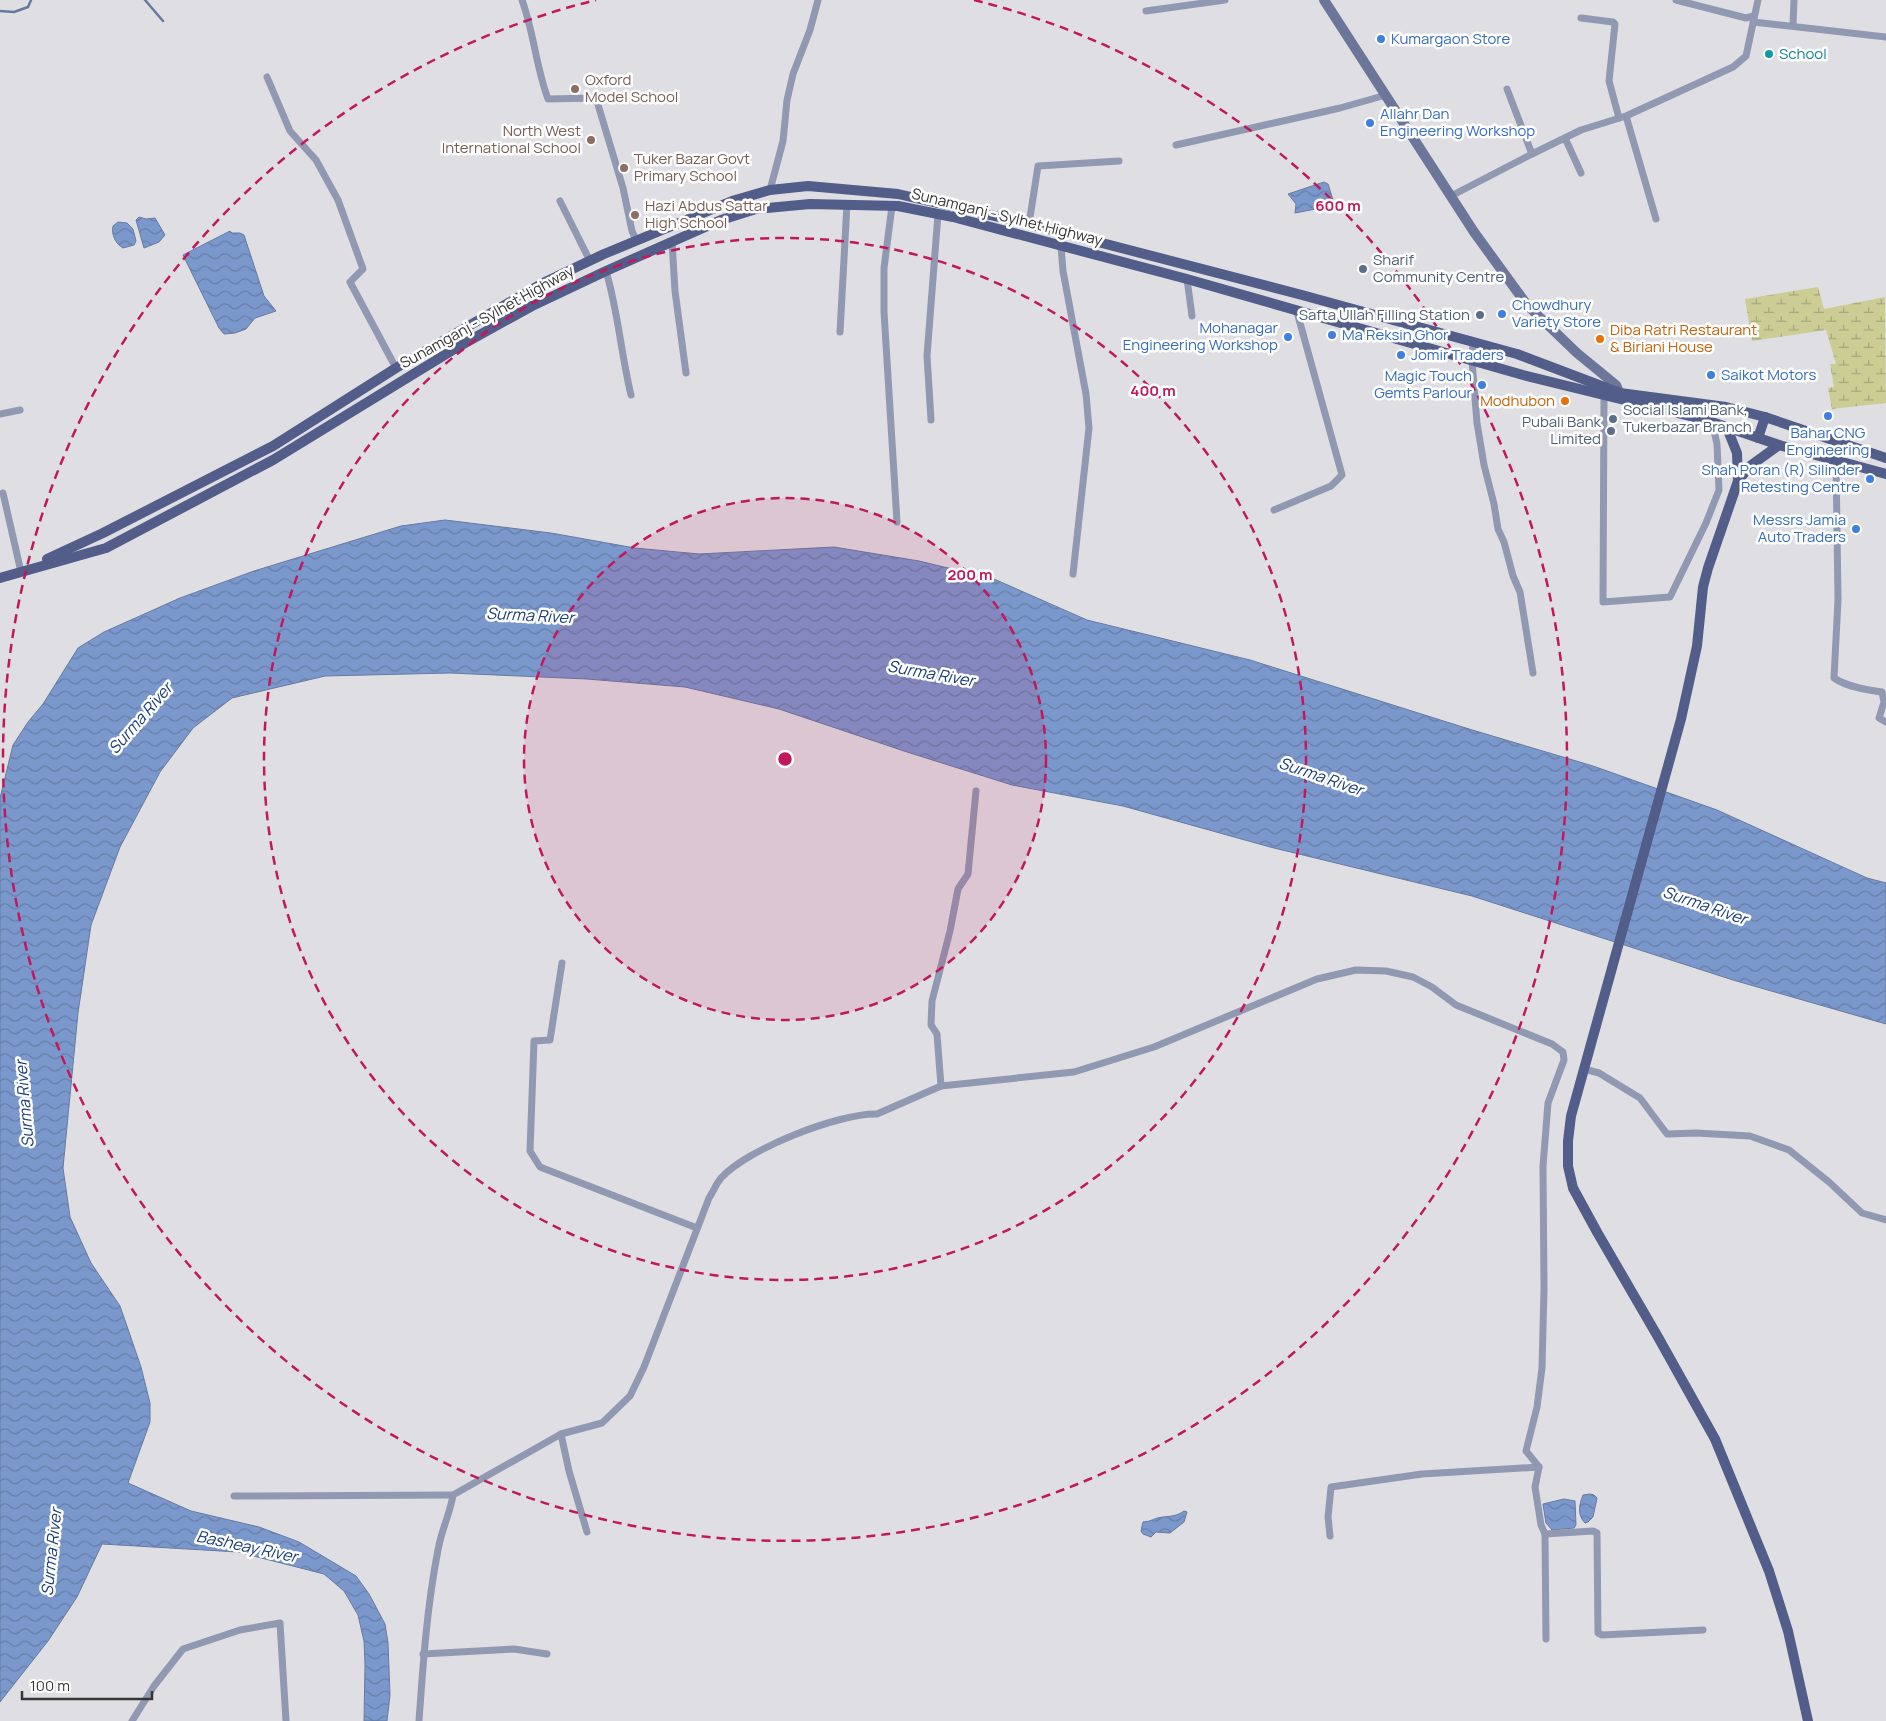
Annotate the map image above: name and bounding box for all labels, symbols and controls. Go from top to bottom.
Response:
place label: Kumargaon Store [1391,28,1511,49]
marker: Kumargaon Store [1375,33,1387,45]
place label: School [1779,43,1827,64]
marker: School [1763,48,1775,60]
place label: Oxford Model School [585,69,678,107]
marker: Oxford Model School [569,83,581,95]
place label: Allahr Dan Engineering Workshop [1380,103,1535,141]
marker: Allahr Dan Engineering Workshop [1364,117,1376,129]
place label: North West International School [442,120,581,158]
marker: North West International School [585,134,597,146]
place label: Tuker Bazar Govt Primary School [634,148,750,186]
marker: Tuker Bazar Govt Primary School [618,162,630,174]
street label: Sunamganj - Sylhet Highway [910,183,1105,250]
place label: Hazi Abdus Sattar High School [645,195,768,233]
text: 600 m [1315,195,1361,216]
marker: Hazi Abdus Sattar High School [629,209,641,221]
place label: Sharif Community Centre [1373,249,1505,287]
street label: Sunamganj - Sylhet Highway [396,260,578,373]
marker: Sharif Community Centre [1357,263,1369,275]
place label: Chowdhury Variety Store [1512,294,1601,332]
place label: Safta Ullah Filling Station [1299,304,1470,325]
marker: Chowdhury Variety Store [1496,308,1508,320]
marker: Safta Ullah Filling Station [1474,309,1486,321]
place label: Mohanagar Engineering Workshop [1123,317,1279,355]
place label: Diba Ratri Restaurant & Biriani House [1610,319,1757,357]
place label: Ma Reksin Ghor [1342,324,1449,345]
marker: Ma Reksin Ghor [1326,329,1338,341]
marker: Mohanagar Engineering Workshop [1282,331,1294,343]
marker: Diba Ratri Restaurant & Biriani House [1594,333,1606,345]
place label: Jomir Traders [1411,344,1504,365]
marker: Jomir Traders [1395,349,1407,361]
place label: Saikot Motors [1721,364,1816,385]
place label: Magic Touch Gemts Parlour [1374,365,1473,403]
marker: Saikot Motors [1705,369,1717,381]
marker: Magic Touch Gemts Parlour [1476,379,1488,391]
text: 400 m [1130,380,1176,401]
place label: Modhubon [1480,390,1555,411]
marker: Modhubon [1559,395,1571,407]
place label: Social Islami Bank, Tukerbazar Branch [1623,399,1752,437]
marker: Bahar CNG Engineering [1822,410,1834,422]
place label: Pubali Bank Limited [1522,411,1602,449]
marker: Social Islami Bank, Tukerbazar Branch [1607,413,1619,425]
place label: Bahar CNG Engineering [1787,422,1869,460]
marker: Pubali Bank Limited [1605,425,1617,437]
place label: Shah Poran (R) Silinder Retesting Centre [1701,459,1861,497]
marker: Shah Poran (R) Silinder Retesting Centre [1864,473,1876,485]
place label: Messrs Jamia Auto Traders [1753,509,1846,547]
marker: Messrs Jamia Auto Traders [1850,523,1862,535]
text: 200 m [947,564,993,585]
water label: Surma River [486,602,577,628]
water label: Surma River [886,655,978,692]
water label: Surma River [103,676,178,758]
centre of rings [776,750,794,768]
water label: Surma River [1276,751,1368,801]
water label: Surma River [1660,880,1752,930]
water label: Surma River [9,1057,39,1149]
water label: Surma River [35,1505,67,1597]
water label: Basheay River [195,1525,302,1568]
scale bar [22,1668,152,1700]
text: 100 m [30,1675,70,1696]

